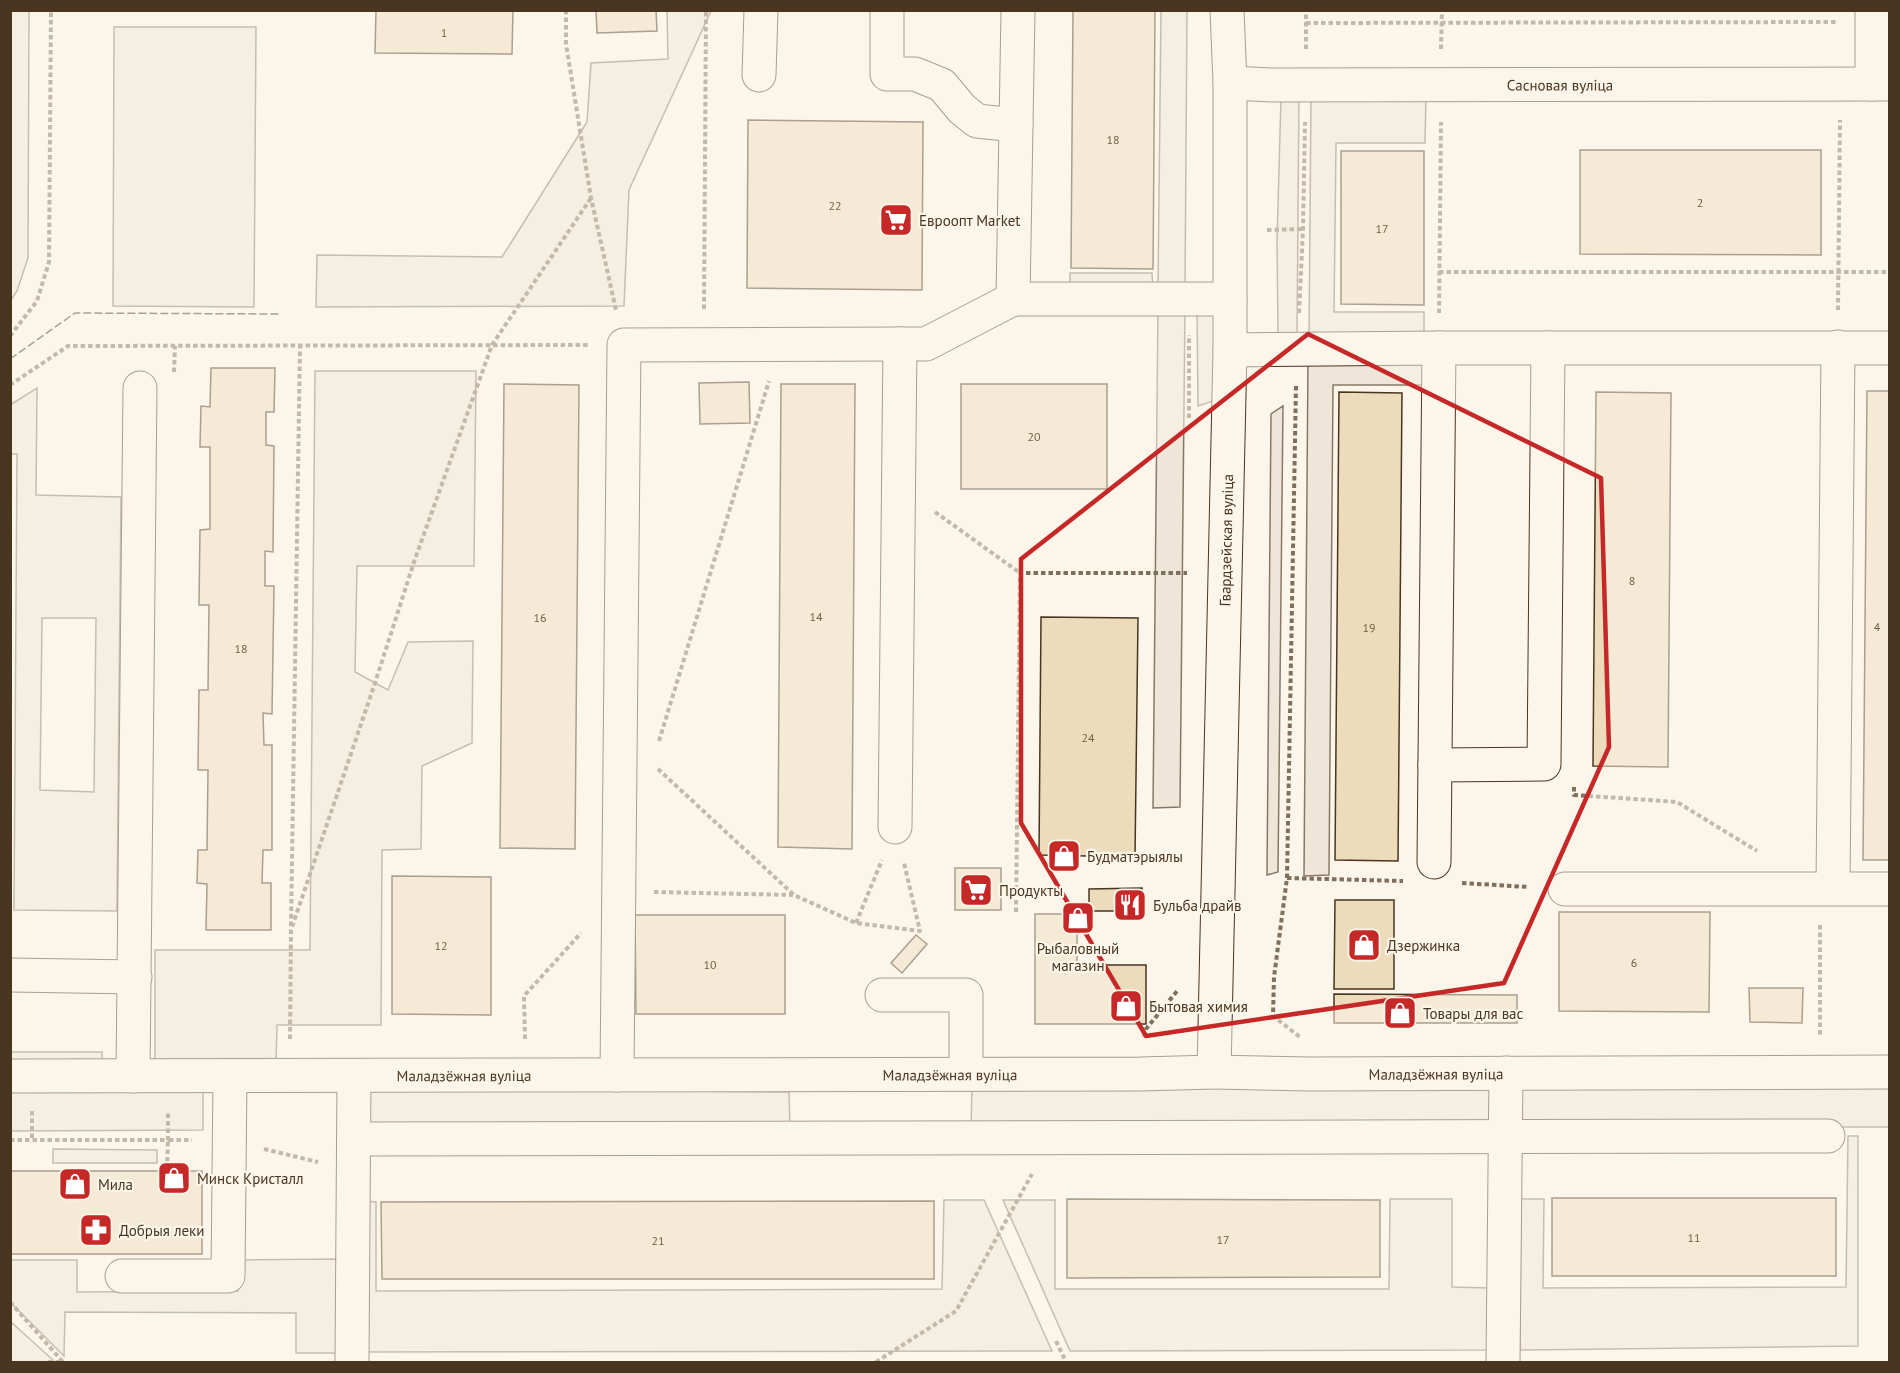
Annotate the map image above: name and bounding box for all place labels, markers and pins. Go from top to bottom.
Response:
supermarket icon: Евроопт Market [878,202,914,238]
place label: Евроопт Market [919,211,1020,230]
shop icon: Будматэрыялы [1046,838,1082,874]
place label: Будматэрыялы [1087,847,1183,866]
supermarket icon: Продукты [958,872,994,908]
place label: Продукты [999,881,1063,900]
restaurant icon: Бульба драйв [1112,887,1148,923]
place label: Бульба драйв [1153,896,1241,915]
shop icon: Рыбаловный магазин [1060,900,1096,936]
shop icon: Дзержинка [1346,927,1382,963]
place label: Дзержинка [1387,936,1460,955]
place label: Рыбаловный магазин [1037,939,1119,975]
shop icon: Бытовая химия [1108,988,1144,1024]
shop icon: Товары для вас [1382,995,1418,1031]
place label: Бытовая химия [1149,997,1248,1016]
place label: Товары для вас [1423,1004,1524,1023]
shop icon: Минск Кристалл [156,1160,192,1196]
shop icon: Мила [57,1166,93,1202]
place label: Минск Кристалл [197,1169,304,1188]
place label: Мила [98,1175,133,1194]
pharmacy icon: Добрыя леки [78,1212,114,1248]
place label: Добрыя леки [119,1221,204,1240]

